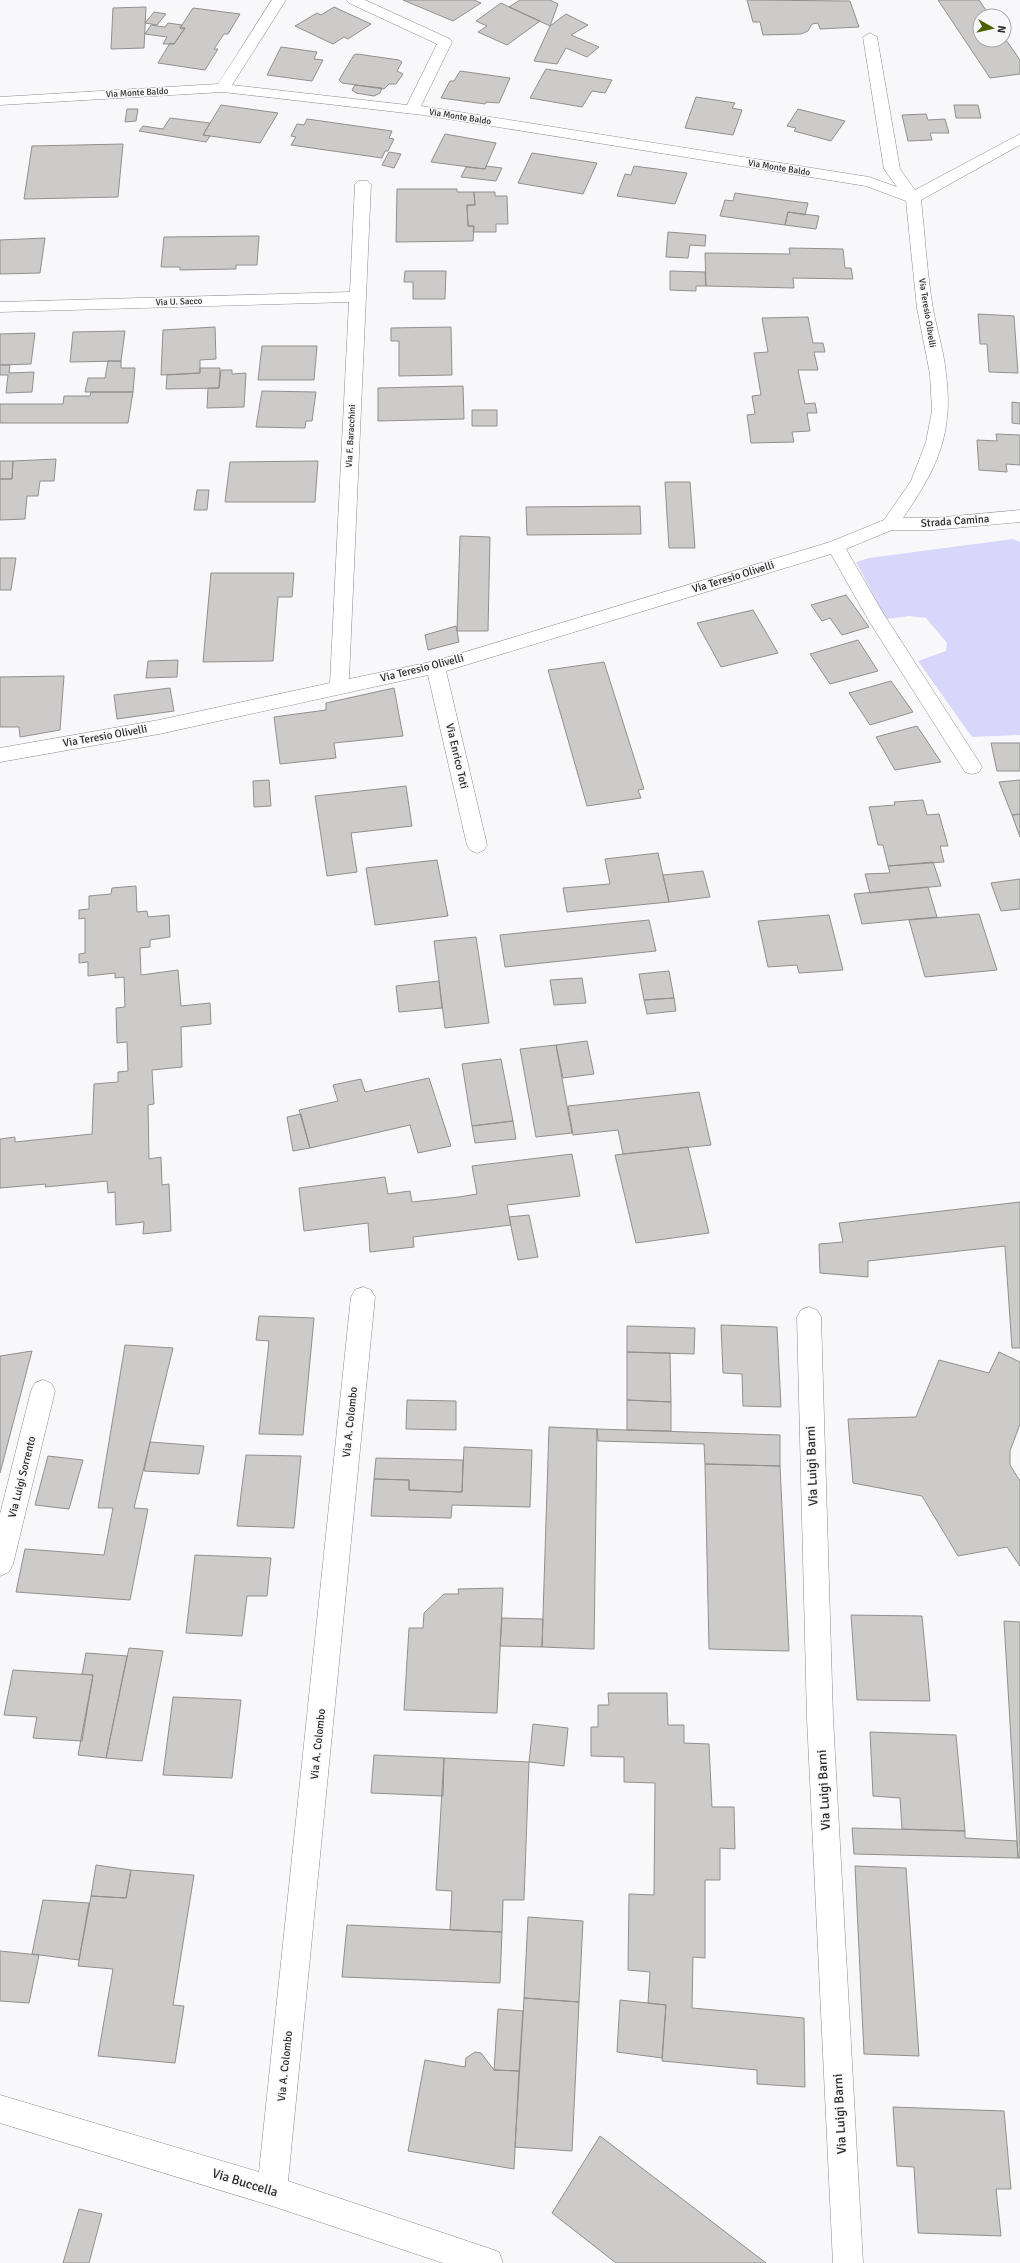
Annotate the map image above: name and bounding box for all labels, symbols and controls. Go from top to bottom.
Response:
north arrow [972,8,1012,48]
text: N [994,25,1008,34]
street label: Via Monte Baldo [105,86,169,100]
street label: Via Monte Baldo [428,107,492,127]
street label: Via Monte Baldo [747,158,811,178]
street label: Via Teresio Olivelli [916,278,938,348]
street label: Via U. Sacco [155,296,203,308]
street label: Via F. Baracchini [344,404,358,468]
street label: Strada Camina [920,512,990,530]
street label: Via Teresio Olivelli [690,558,776,596]
street label: Via Teresio Olivelli [379,651,465,685]
street label: Via Teresio Olivelli [62,722,148,750]
street label: Via Enrico Toti [443,722,471,790]
street label: Via A. Colombo [340,1386,360,1458]
street label: Via Luigi Barni [803,1425,821,1507]
street label: Via Luigi Sorrento [6,1435,38,1519]
street label: Via A. Colombo [308,1708,328,1780]
street label: Via Luigi Barni [814,1749,834,1831]
street label: Via A. Colombo [275,2030,295,2102]
street label: Via Luigi Barni [830,2073,850,2155]
street label: Via Buccella [210,2165,280,2201]

